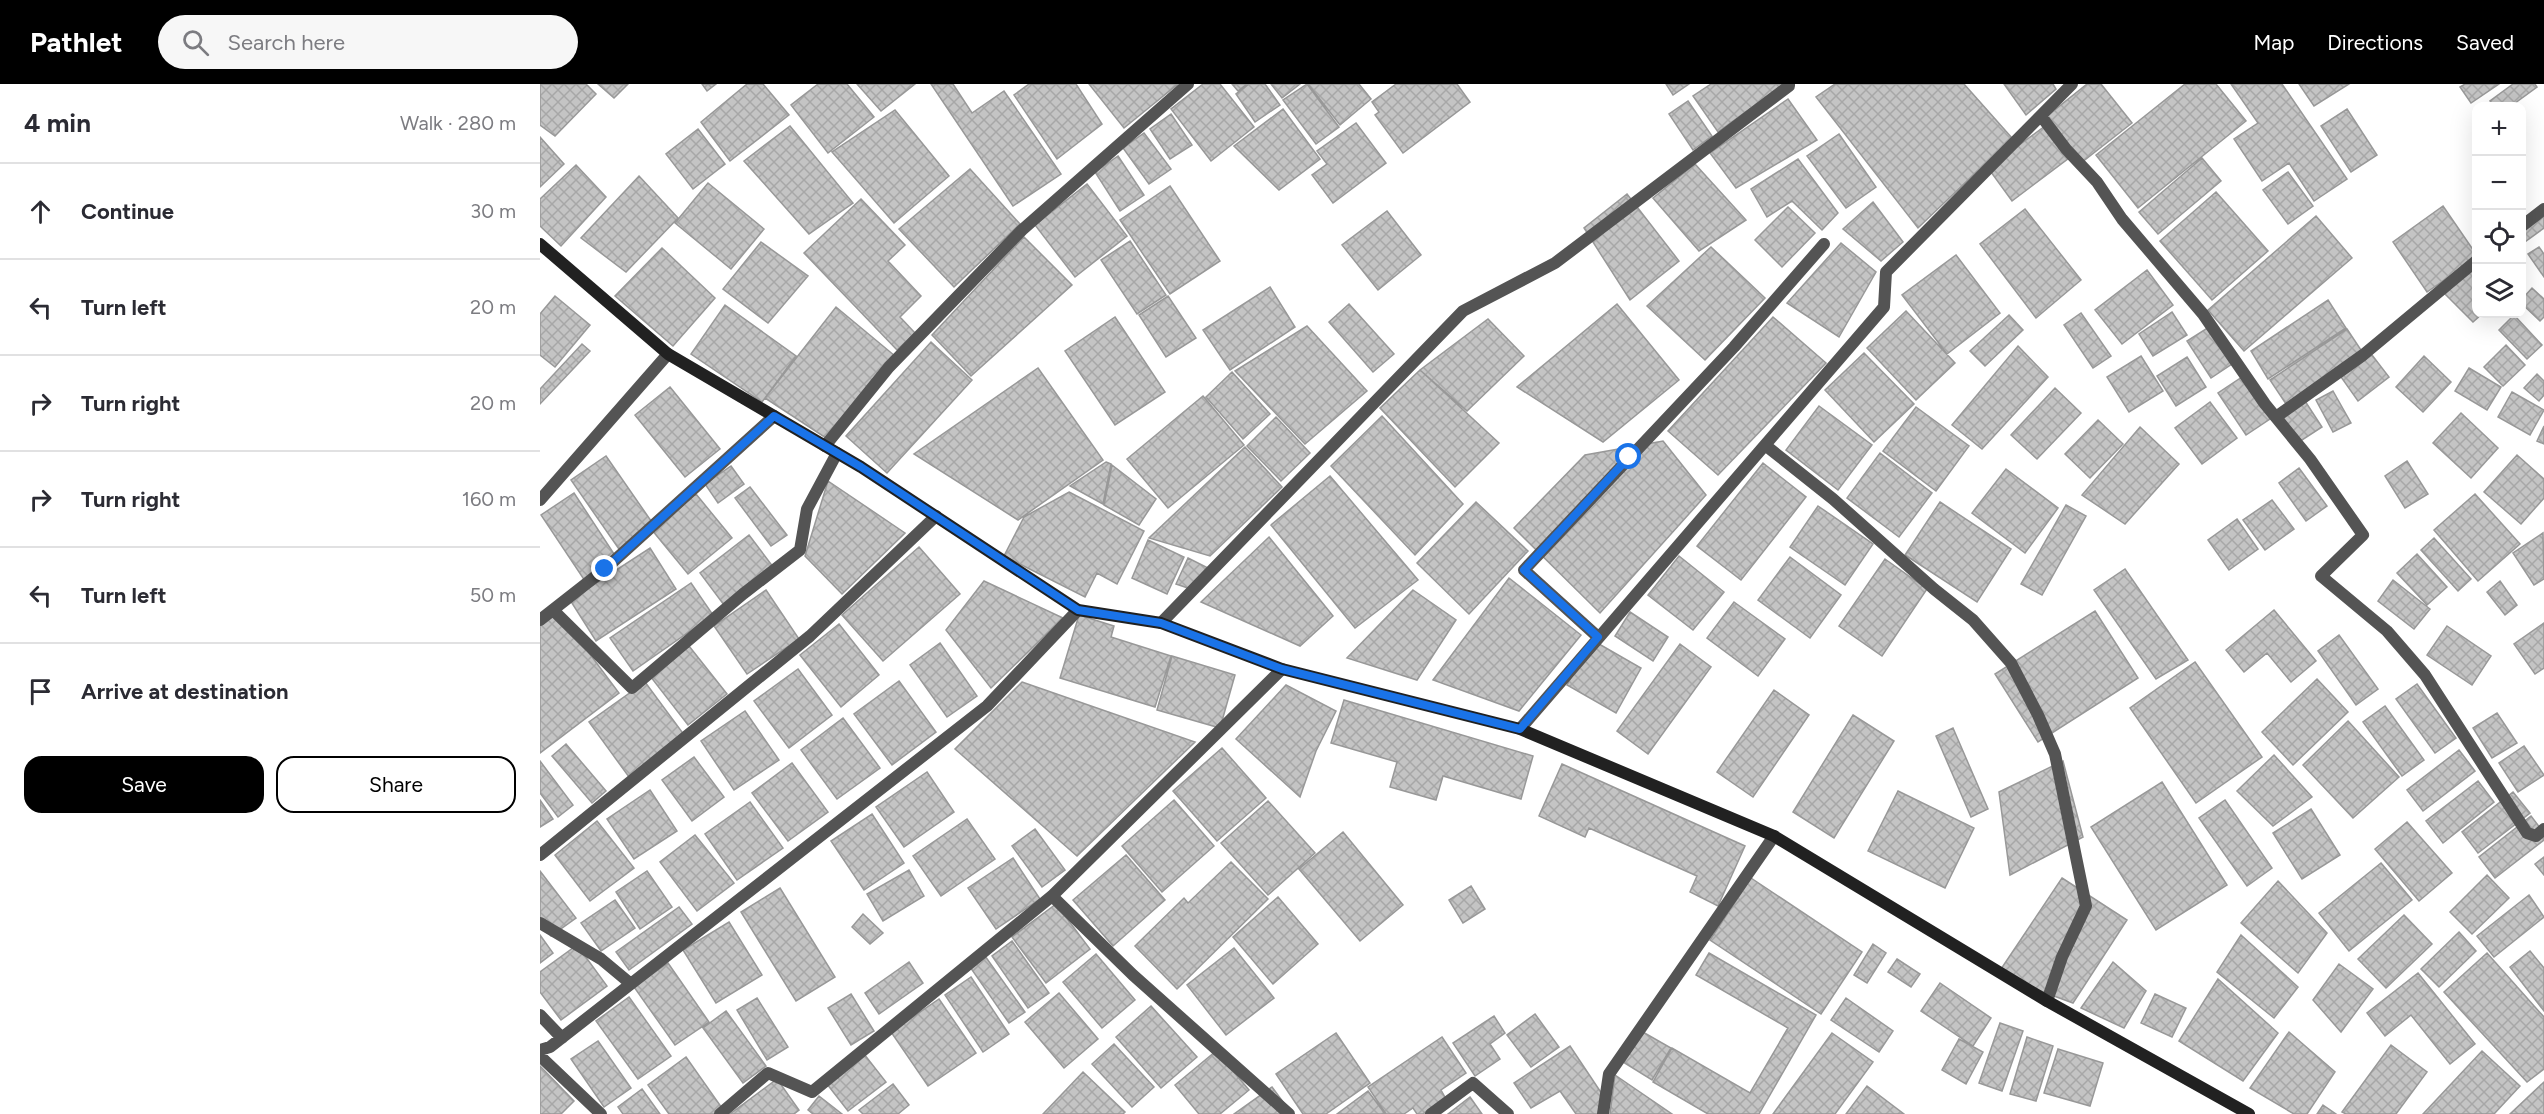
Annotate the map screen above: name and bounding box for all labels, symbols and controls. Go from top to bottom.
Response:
search box [158,15,578,69]
text: Pathlet [30,25,122,59]
icon: search [179,26,212,59]
text: Search here [227,29,345,56]
text: Map [2253,30,2294,55]
text: Directions [2327,30,2423,55]
text: Saved [2456,30,2514,55]
map controls [2472,102,2526,318]
button: + [2472,102,2526,156]
text: 4 min [24,107,91,139]
text: Walk · 280 m [400,111,516,135]
button: − [2472,156,2526,210]
icon: ahead [24,195,57,228]
text: Continue [81,198,174,225]
text: 30 m [470,199,516,223]
button: locate [2472,210,2526,264]
button: layers [2472,264,2526,318]
icon: left [24,291,57,324]
text: Turn left [81,294,167,321]
text: 20 m [470,295,516,319]
icon: right [24,387,57,420]
text: Turn right [81,390,180,417]
text: 20 m [470,391,516,415]
route start [1615,443,1641,469]
icon: right [24,483,57,516]
text: Turn right [81,486,180,513]
text: 160 m [462,487,516,511]
route end [591,555,617,581]
icon: left [24,579,57,612]
text: Turn left [81,582,167,609]
text: 50 m [470,583,516,607]
icon: arrive [24,675,57,708]
text: Arrive at destination [81,678,289,705]
button: Save [24,756,264,813]
button: Share [276,756,516,813]

